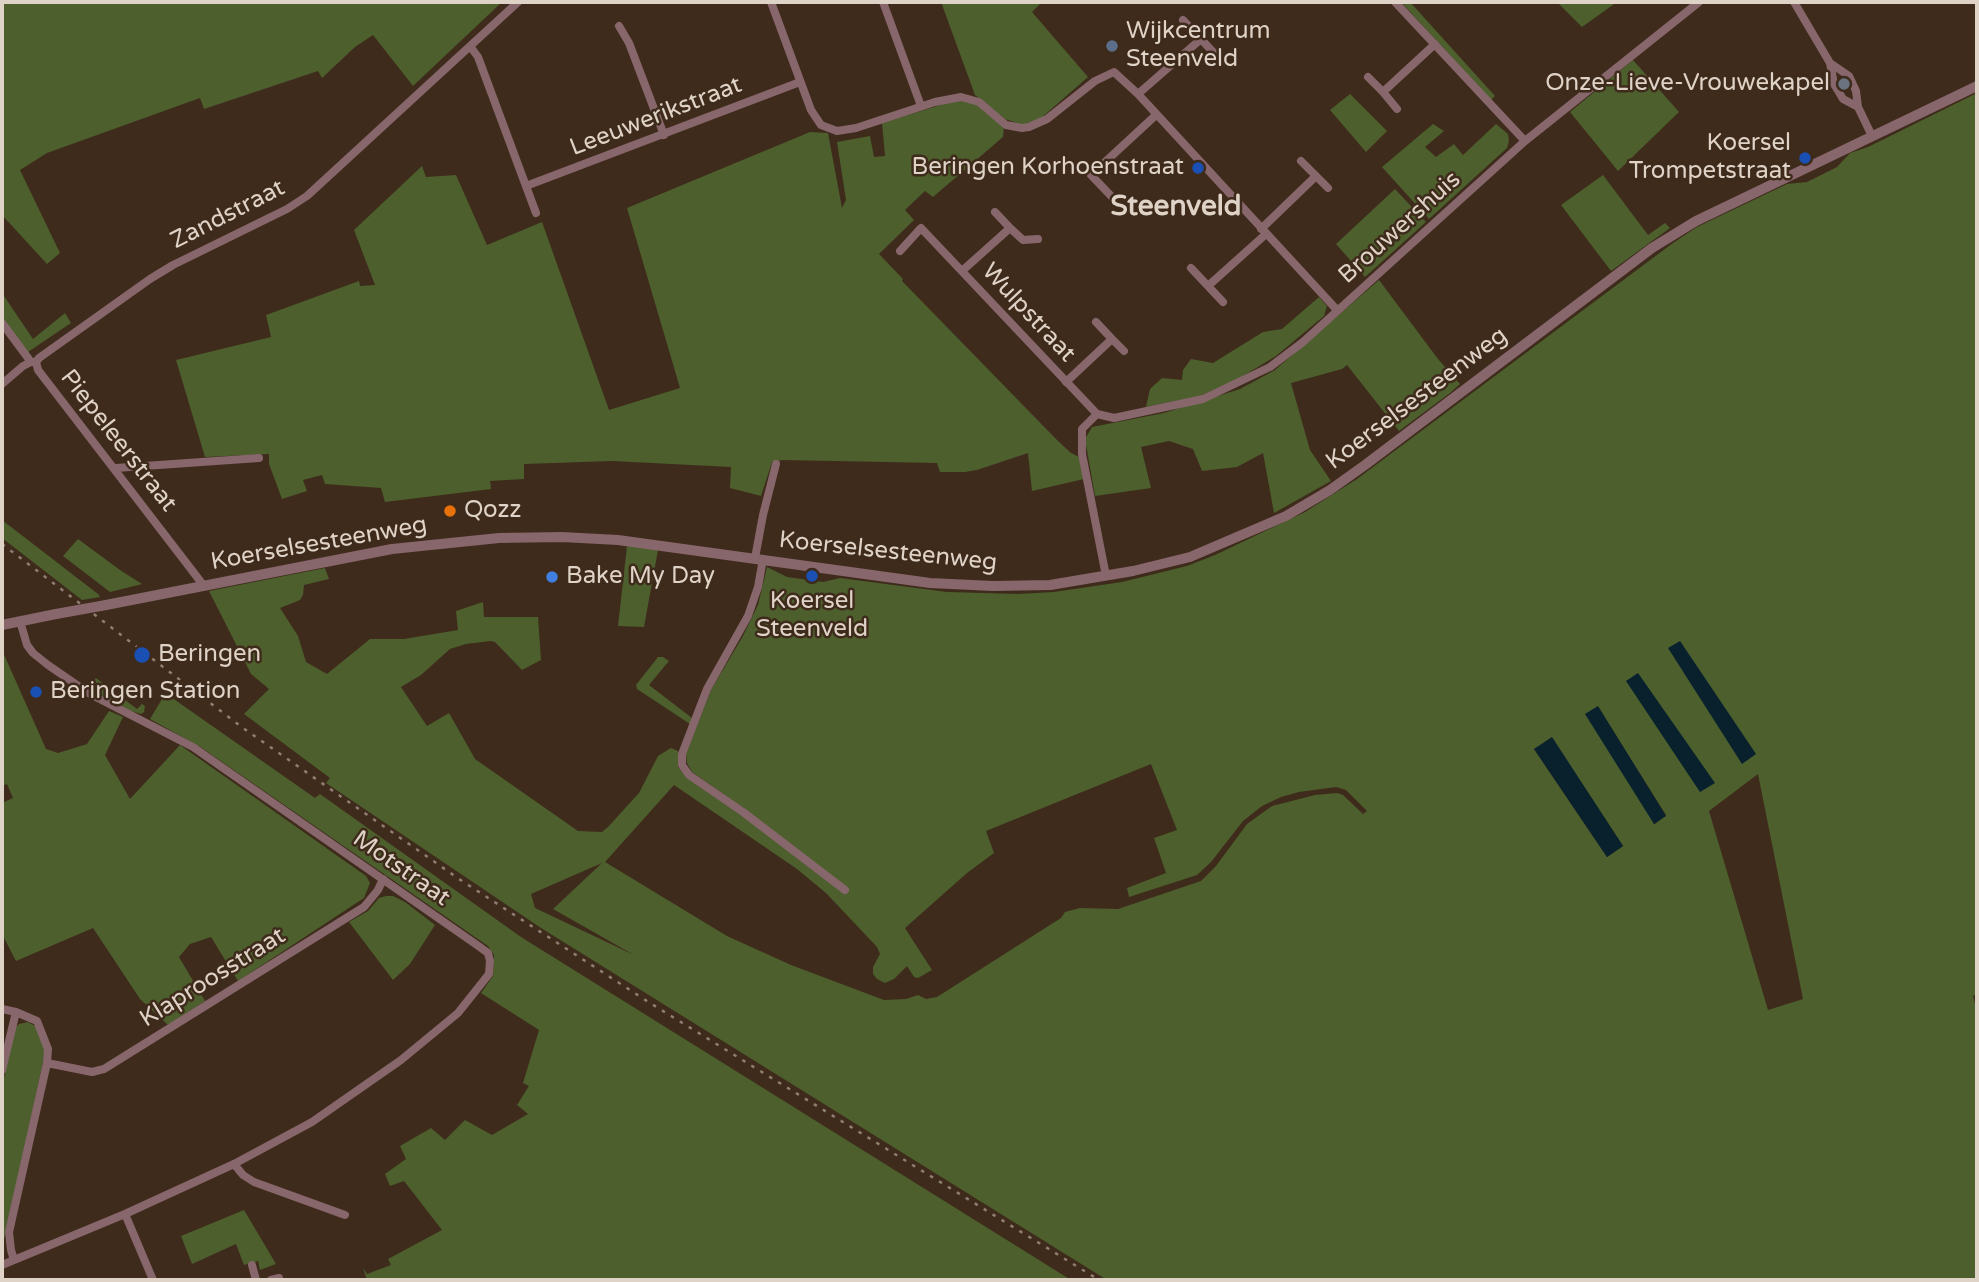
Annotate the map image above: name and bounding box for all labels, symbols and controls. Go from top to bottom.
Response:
place label: Wijkcentrum Steenveld [1126,18,1271,74]
marker: Wijkcentrum Steenveld [1104,38,1120,54]
place label: Onze-Lieve-Vrouwekapel [1545,70,1830,98]
street label: Leeuwerikstraat [566,71,746,163]
marker: Onze-Lieve-Vrouwekapel [1836,76,1852,92]
place label: Koersel Trompetstraat [1629,130,1791,186]
marker: Koersel Trompetstraat [1797,150,1813,166]
place label: Beringen Korhoenstraat [912,154,1184,182]
marker: Beringen Korhoenstraat [1190,160,1206,176]
street label: Brouwershuis [1333,166,1467,290]
street label: Zandstraat [166,174,290,256]
district label: Steenveld [1111,191,1241,225]
street label: Wulpstraat [975,258,1081,368]
street label: Koerselsesteenweg [1321,322,1513,476]
street label: Piepeleerstraat [54,364,182,518]
place label: Qozz [464,497,522,525]
marker: Qozz [442,503,458,519]
street label: Koerselsesteenweg [209,511,429,577]
street label: Koerselsesteenweg [777,526,999,578]
place label: Bake My Day [566,563,715,591]
marker: Koersel Steenveld [804,568,820,584]
marker: Bake My Day [544,569,560,585]
place label: Koersel Steenveld [756,588,868,644]
place label: Beringen [158,641,261,669]
marker: Beringen [132,645,152,665]
place label: Beringen Station [50,678,240,706]
marker: Beringen Station [28,684,44,700]
street label: Motstraat [347,825,455,913]
street label: Klaproosstraat [135,922,291,1034]

